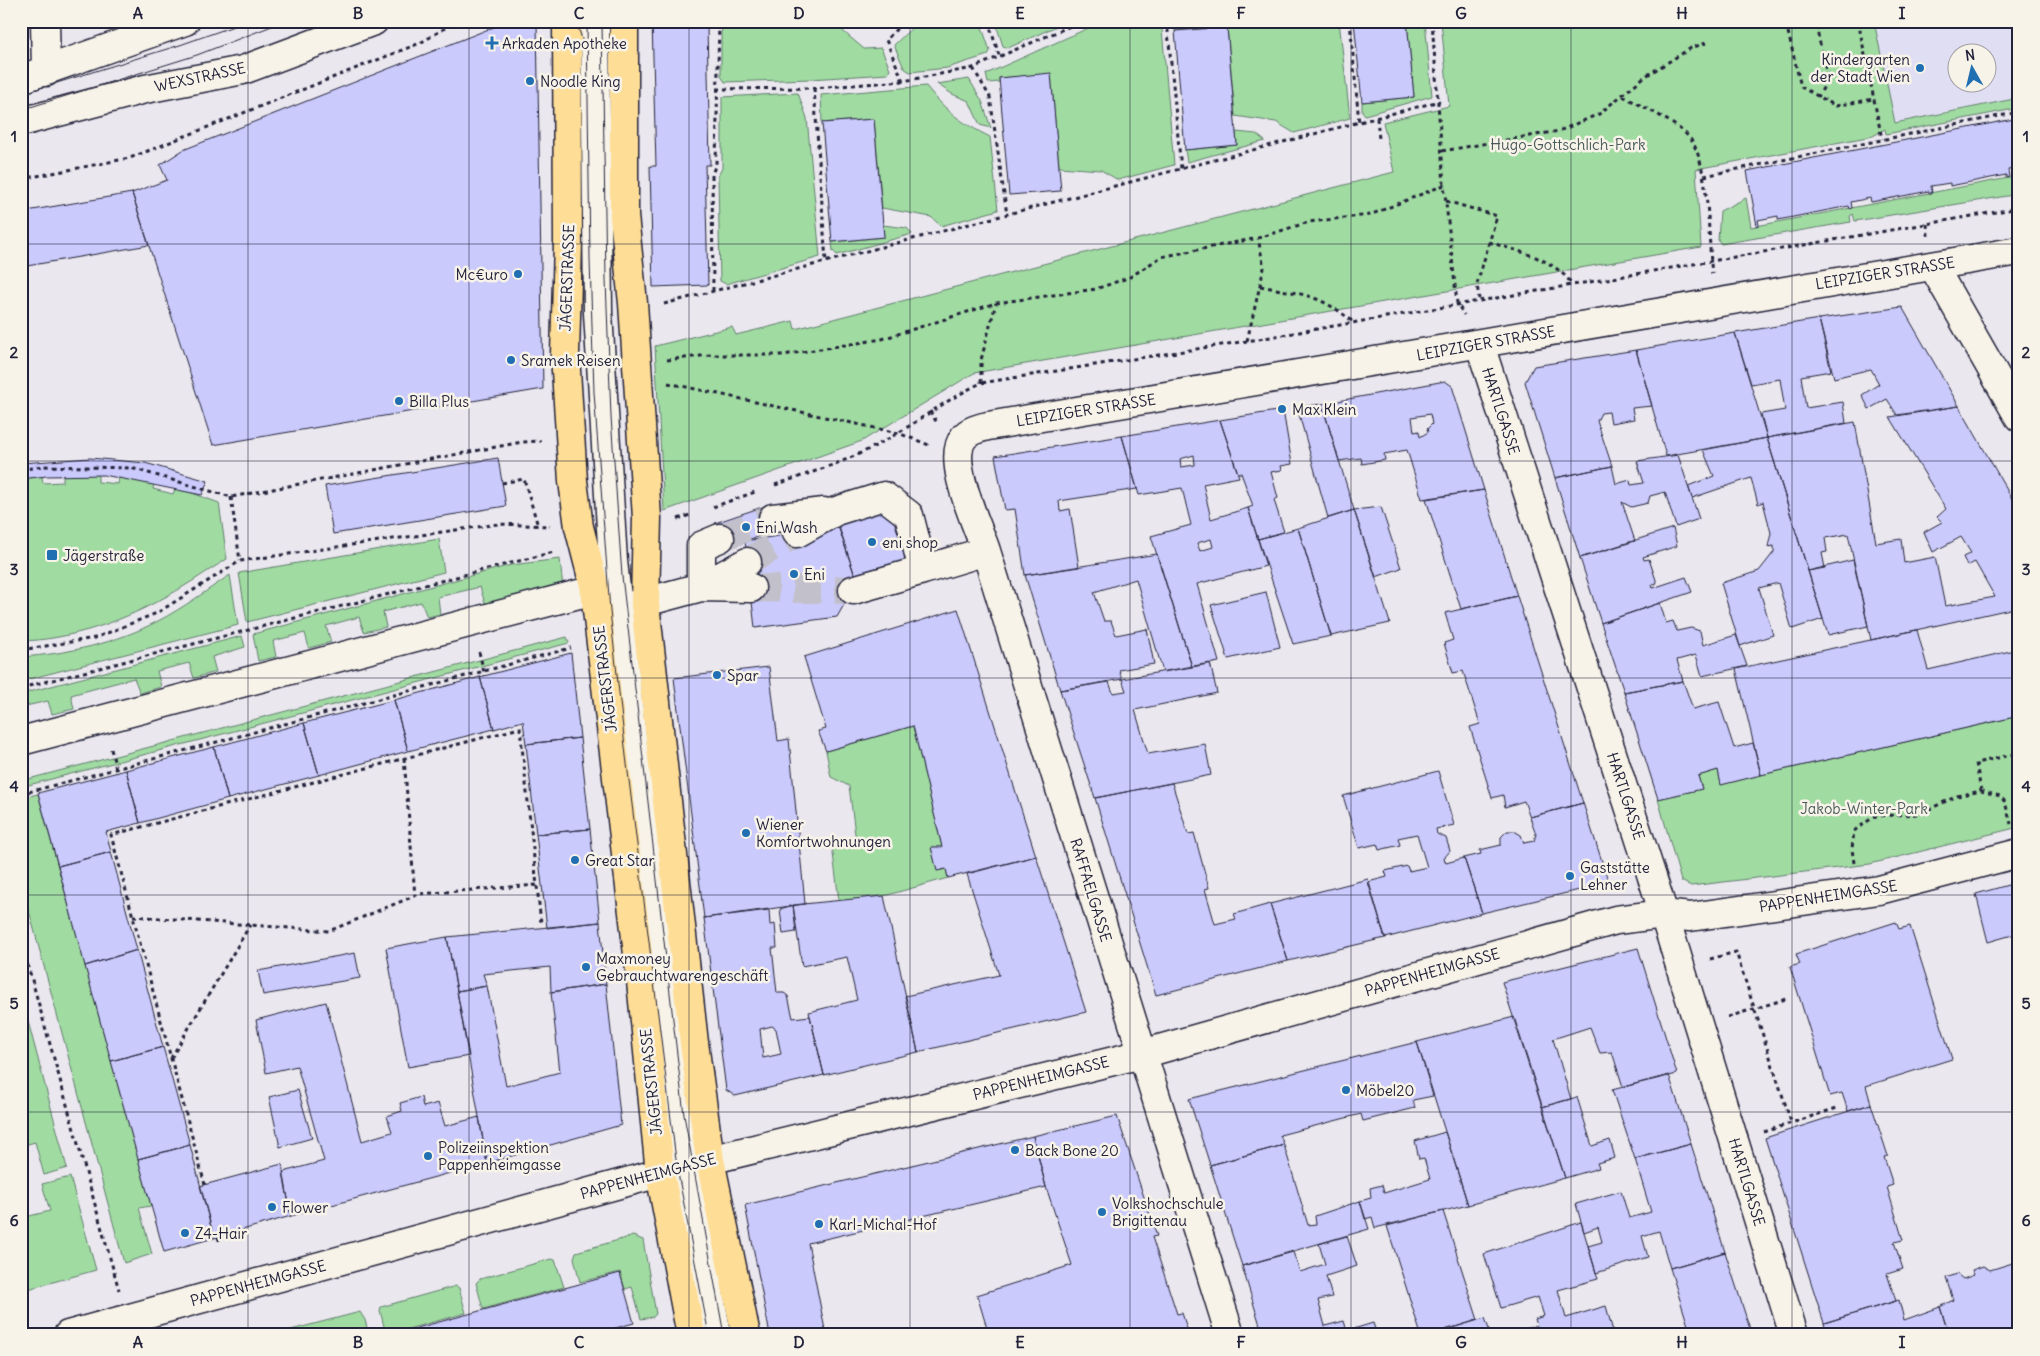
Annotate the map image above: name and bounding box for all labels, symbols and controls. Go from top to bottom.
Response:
text: A [133,3,143,23]
text: B [353,3,364,23]
text: C [574,3,585,23]
text: D [793,3,805,23]
text: E [1015,3,1025,23]
text: F [1236,3,1246,23]
text: G [1455,3,1467,23]
text: H [1676,3,1688,23]
text: I [1899,3,1906,23]
place label: Arkaden Apotheke [502,34,627,53]
marker: Arkaden Apotheke [486,37,498,49]
north arrow [1948,42,1998,92]
text: N [1964,46,1976,65]
place label: Kindergarten der Stadt Wien [1811,50,1910,86]
street label: WEXSTRASSE [153,58,247,96]
marker: Kindergarten der Stadt Wien [1914,62,1926,74]
place label: Noodle King [540,72,621,91]
marker: Noodle King [524,75,536,87]
text: 1 [11,126,17,146]
text: 1 [2023,126,2029,146]
park label: Hugo-Gottschlich-Park [1490,135,1646,154]
street label: JÄGERSTRASSE [556,224,578,332]
street label: LEIPZIGER STRASSE [1814,253,1956,293]
place label: Mc€uro [455,265,508,284]
marker: Mc€uro [512,268,524,280]
street label: LEIPZIGER STRASSE [1415,321,1557,365]
text: 2 [10,342,19,362]
text: 2 [2022,342,2031,362]
place label: Sramek Reisen [521,351,621,370]
marker: Sramek Reisen [505,354,517,366]
street label: HARTLGASSE [1478,365,1524,457]
street label: LEIPZIGER STRASSE [1015,390,1157,430]
place label: Billa Plus [409,392,469,411]
marker: Billa Plus [393,395,405,407]
place label: Max Klein [1292,400,1357,419]
marker: Max Klein [1276,403,1288,415]
place label: Eni Wash [756,518,818,537]
marker: Eni Wash [740,521,752,533]
place label: eni shop [882,533,938,552]
marker: eni shop [866,536,878,548]
place label: Jägerstraße [63,546,144,565]
marker: Jägerstraße [45,548,59,562]
text: 3 [9,559,19,579]
text: 3 [2021,559,2031,579]
place label: Eni [804,565,825,584]
marker: Eni [788,568,800,580]
street label: JÄGERSTRASSE [589,624,621,733]
place label: Spar [727,666,759,685]
marker: Spar [711,669,723,681]
street label: HARTLGASSE [1603,750,1649,842]
text: 4 [9,776,19,796]
text: 4 [2021,776,2031,796]
park label: Jakob-Winter-Park [1800,799,1928,818]
place label: Wiener Komfortwohnungen [756,815,891,851]
marker: Wiener Komfortwohnungen [740,827,752,839]
street label: RAFFAELGASSE [1066,836,1116,944]
place label: Great Star [585,851,655,870]
marker: Great Star [569,854,581,866]
place label: Gaststätte Lehner [1580,858,1650,894]
marker: Gaststätte Lehner [1564,870,1576,882]
street label: PAPPENHEIMGASSE [1758,876,1899,916]
street label: PAPPENHEIMGASSE [1362,944,1502,1000]
place label: Maxmoney Gebrauchtwarengeschäft [596,949,768,985]
marker: Maxmoney Gebrauchtwarengeschäft [580,961,592,973]
text: 5 [9,993,19,1013]
text: 5 [2021,993,2031,1013]
street label: JÄGERSTRASSE [636,1027,666,1136]
street label: PAPPENHEIMGASSE [971,1052,1111,1104]
place label: Möbel20 [1356,1081,1414,1100]
marker: Möbel20 [1340,1084,1352,1096]
street label: HARTLGASSE [1725,1136,1769,1228]
place label: Polizeiinspektion Pappenheimgasse [438,1138,561,1174]
place label: Back Bone 20 [1025,1141,1119,1160]
marker: Back Bone 20 [1009,1144,1021,1156]
street label: PAPPENHEIMGASSE [578,1149,718,1203]
marker: Polizeiinspektion Pappenheimgasse [422,1150,434,1162]
place label: Volkshochschule Brigittenau [1112,1194,1224,1230]
place label: Flower [282,1198,328,1217]
marker: Flower [266,1201,278,1213]
marker: Volkshochschule Brigittenau [1096,1206,1108,1218]
text: 6 [9,1210,19,1230]
text: 6 [2021,1210,2031,1230]
place label: Karl-Michal-Hof [829,1215,938,1234]
marker: Karl-Michal-Hof [813,1218,825,1230]
place label: Z4-Hair [195,1224,247,1243]
marker: Z4-Hair [179,1227,191,1239]
street label: PAPPENHEIMGASSE [188,1256,328,1310]
text: A [133,1332,143,1352]
text: B [353,1332,364,1352]
text: C [574,1332,585,1352]
text: D [793,1332,805,1352]
text: E [1015,1332,1025,1352]
text: F [1236,1332,1246,1352]
text: G [1455,1332,1467,1352]
text: H [1676,1332,1688,1352]
text: I [1899,1332,1906,1352]

